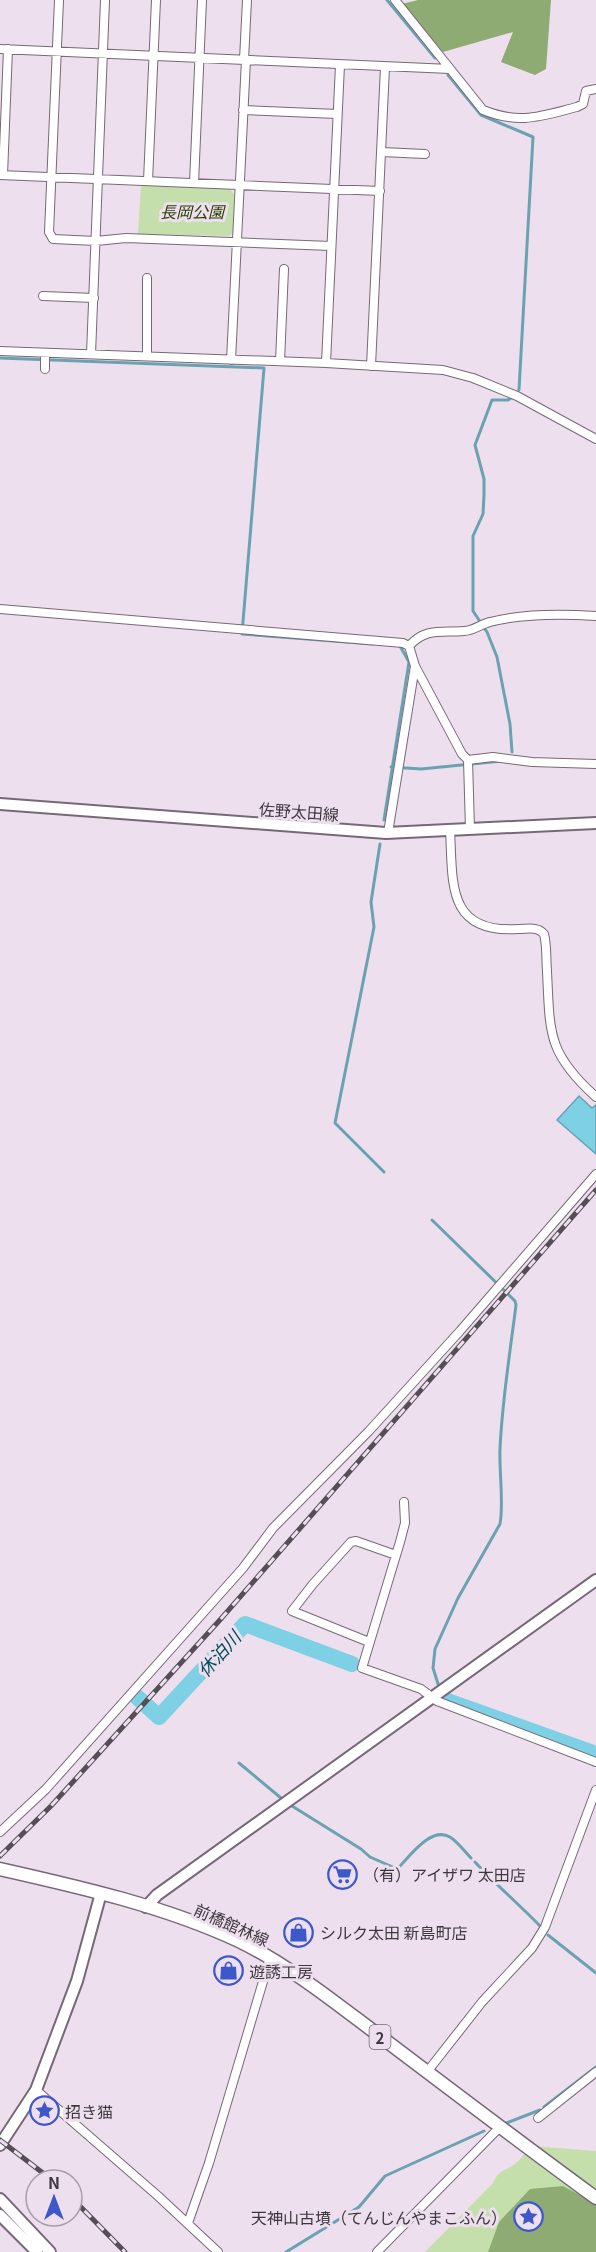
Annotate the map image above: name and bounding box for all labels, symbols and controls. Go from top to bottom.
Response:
park label: 長岡公園 [160,199,226,223]
street label: 佐野太田線 [258,796,340,826]
water label: 休泊川 [190,1623,247,1682]
supermarket icon: （有）アイザワ 太田店 [326,1858,358,1890]
place label: （有）アイザワ 太田店 [363,1862,526,1886]
street label: 前橋館林線 [191,1897,273,1951]
shop icon: シルク太田 新島町店 [283,1916,315,1948]
place label: シルク太田 新島町店 [320,1920,468,1944]
shop icon: 遊誘工房 [212,1955,244,1987]
place label: 遊誘工房 [249,1959,313,1983]
road number: 2 [370,2025,391,2049]
place icon: 招き猫 [28,2095,60,2127]
place label: 招き猫 [65,2099,113,2123]
north arrow [24,2168,84,2228]
text: N [48,2170,60,2194]
place icon: 天神山古墳（てんじんやまこふん） [512,2201,544,2233]
place label: 天神山古墳（てんじんやまこふん） [251,2205,507,2229]

